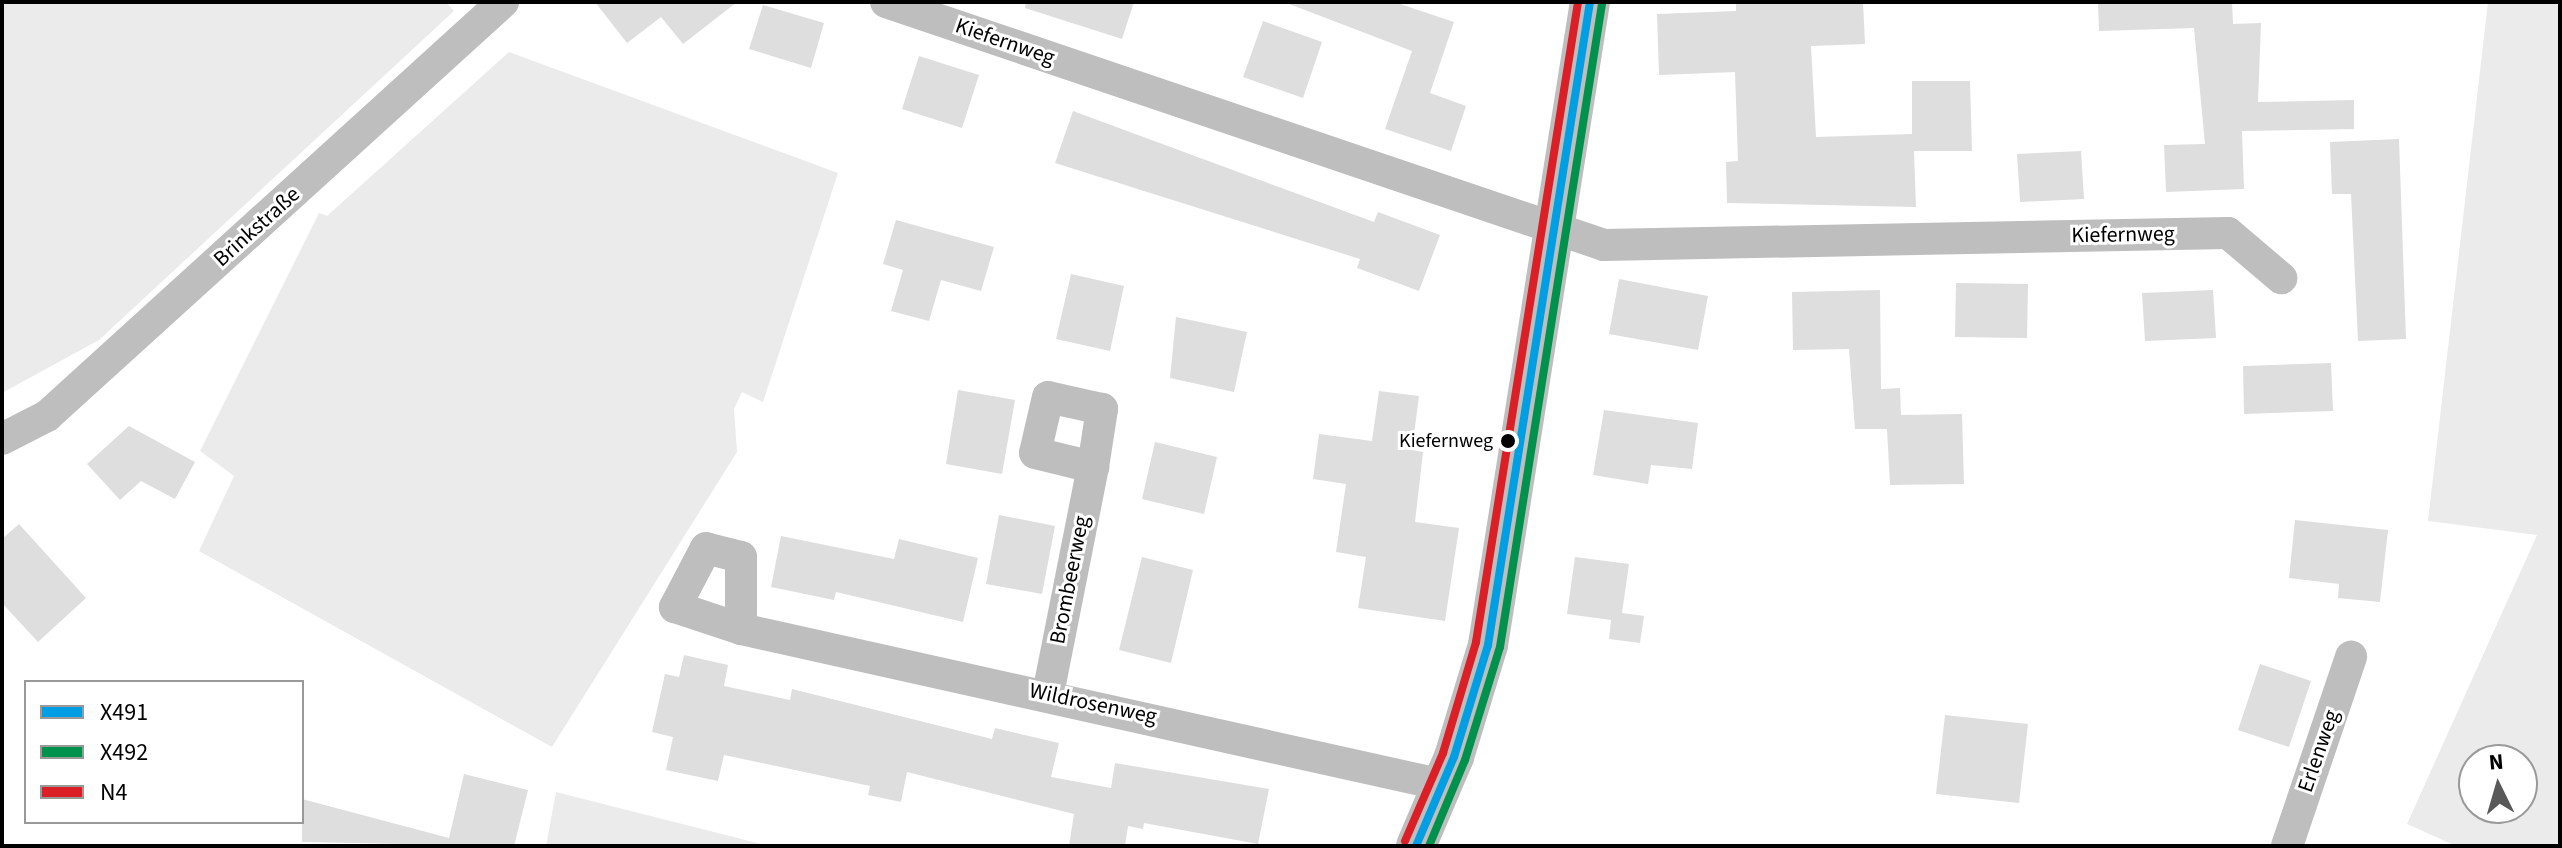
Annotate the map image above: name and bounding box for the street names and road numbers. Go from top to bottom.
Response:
street label: Kiefernweg [952,13,1058,71]
street label: Brinkstraße [208,181,306,273]
street label: Kiefernweg [2071,221,2175,249]
street label: Brombeerweg [1045,514,1095,646]
street label: Wildrosenweg [1027,678,1159,730]
street label: Erlenweg [2293,706,2345,796]

